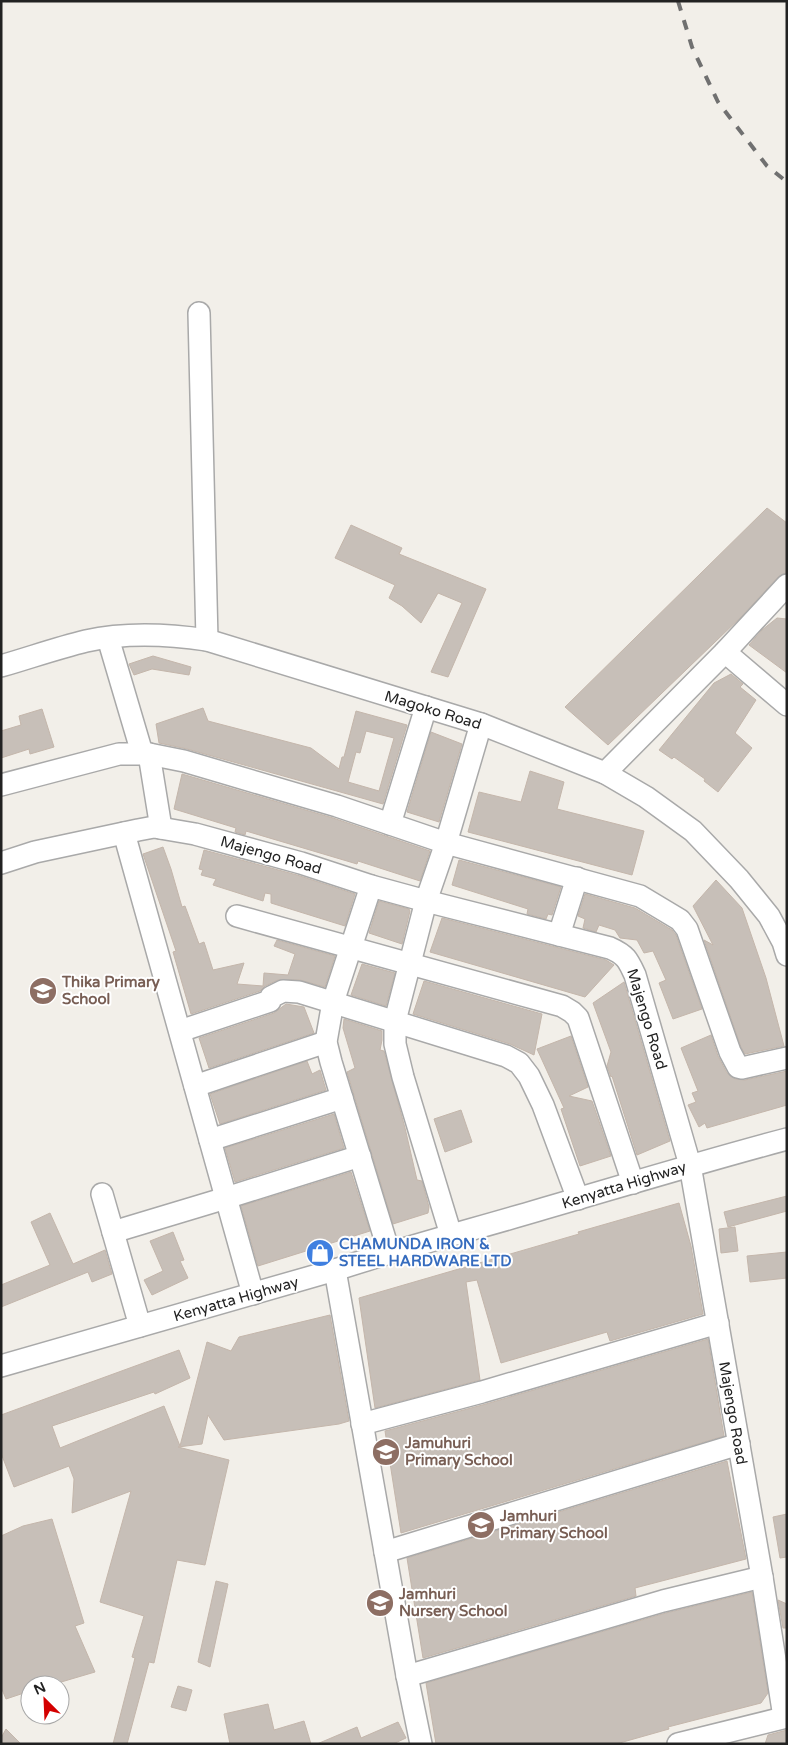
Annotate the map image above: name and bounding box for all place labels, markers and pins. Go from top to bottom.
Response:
place label: Thika Primary School [61,973,160,1008]
school or university icon: Thika Primary School [28,976,58,1006]
place label: CHAMUNDA IRON & STEEL HARDWARE LTD [339,1235,511,1270]
shop icon: CHAMUNDA IRON & STEEL HARDWARE LTD [305,1238,335,1268]
place label: Jamuhuri Primary School [404,1434,513,1470]
school or university icon: Jamuhuri Primary School [371,1437,401,1467]
place label: Jamhuri Primary School [499,1507,608,1543]
school or university icon: Jamhuri Primary School [466,1510,496,1540]
place label: Jamhuri Nursery School [398,1585,507,1621]
school or university icon: Jamhuri Nursery School [365,1588,395,1618]

